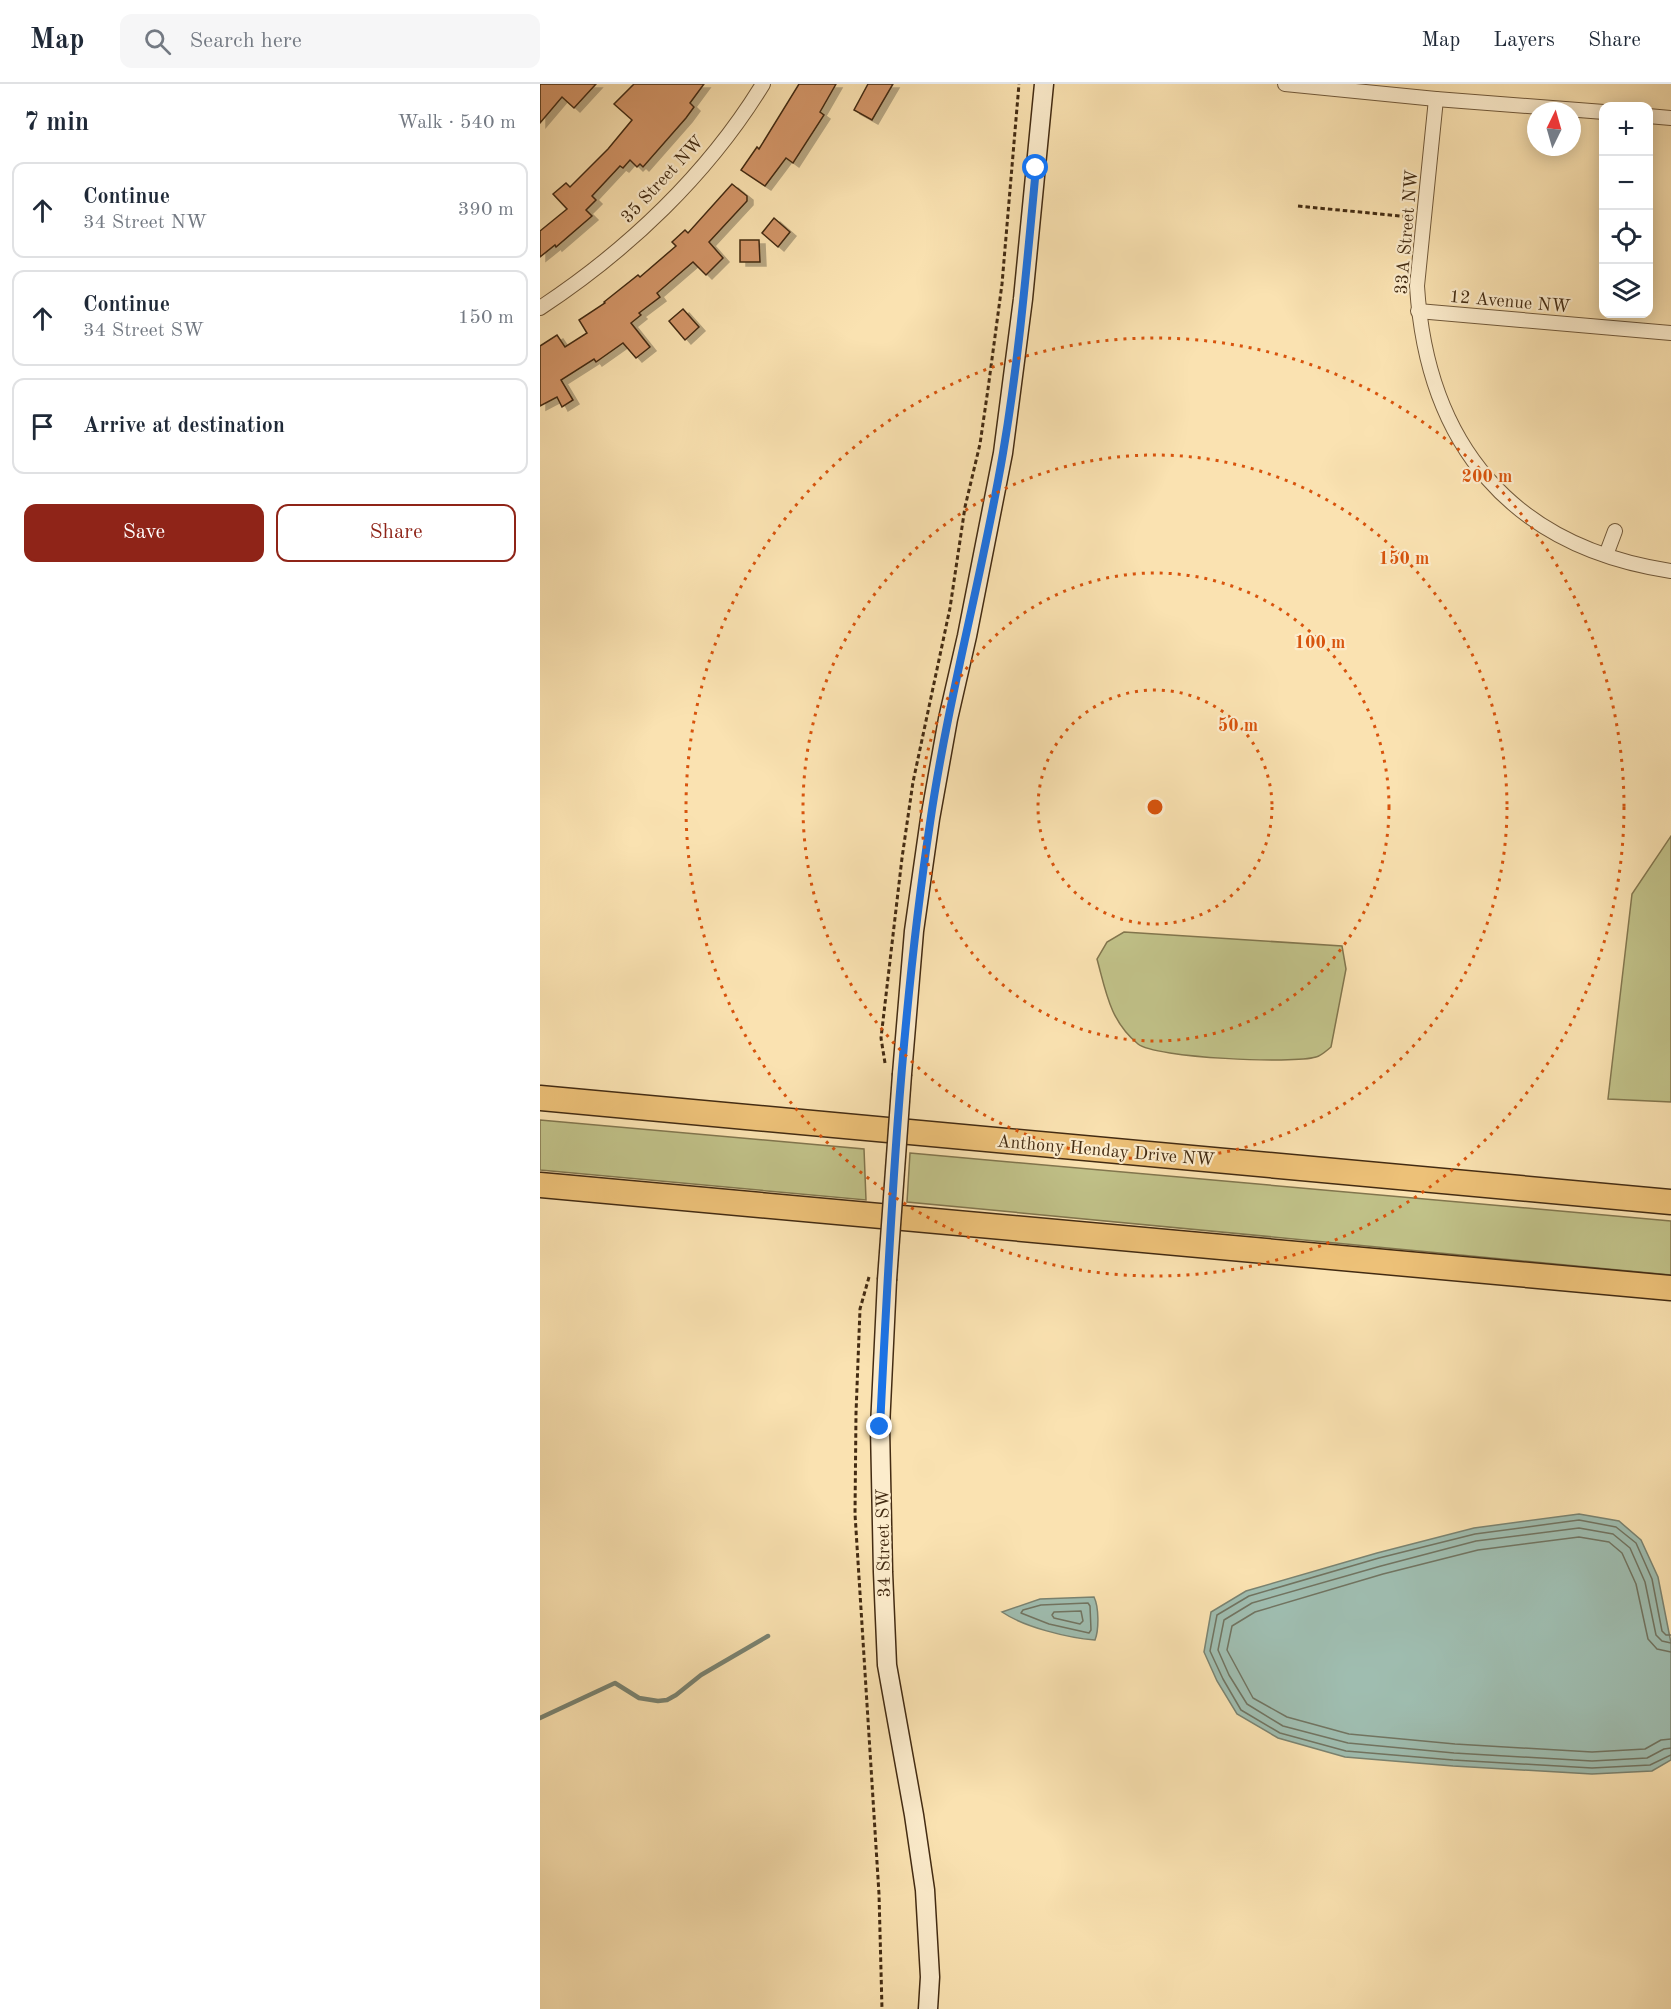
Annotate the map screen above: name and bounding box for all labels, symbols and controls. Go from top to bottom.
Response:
search box [120,14,540,68]
icon: search [141,25,174,58]
text: Map [30,27,84,55]
text: Search here [189,30,302,52]
text: Map [1421,30,1460,51]
text: Layers [1493,30,1555,51]
text: Share [1588,30,1641,51]
north arrow [1527,102,1581,156]
map controls [1599,102,1653,318]
button: + [1599,102,1653,156]
text: 7 min [24,110,89,136]
text: Walk · 540 m [397,113,516,133]
street label: 35 Street NW [618,133,707,227]
route start [1022,154,1048,180]
button: − [1599,156,1653,210]
street label: 33A Street NW [1393,169,1421,295]
text: Continue [83,186,170,208]
icon: ahead [26,194,59,227]
text: 390 m [458,200,514,220]
button: locate [1599,210,1653,264]
text: 34 Street NW [83,213,207,233]
button: layers [1599,264,1653,318]
street label: 12 Avenue NW [1449,288,1571,316]
text: Continue [83,294,170,316]
icon: ahead [26,302,59,335]
text: 150 m [458,308,514,328]
text: 34 Street SW [83,321,204,341]
icon: arrive [26,410,59,443]
text: Arrive at destination [83,415,285,437]
text: 200 m [1462,468,1512,486]
button: Save [24,504,264,562]
button: Share [276,504,516,562]
text: 150 m [1379,550,1429,568]
text: 100 m [1295,634,1345,652]
text: 50 m [1218,717,1258,735]
centre of rings [1145,797,1165,817]
street label: Anthony Henday Drive NW [996,1132,1216,1170]
route end [866,1413,892,1439]
street label: 34 Street SW [874,1488,894,1598]

